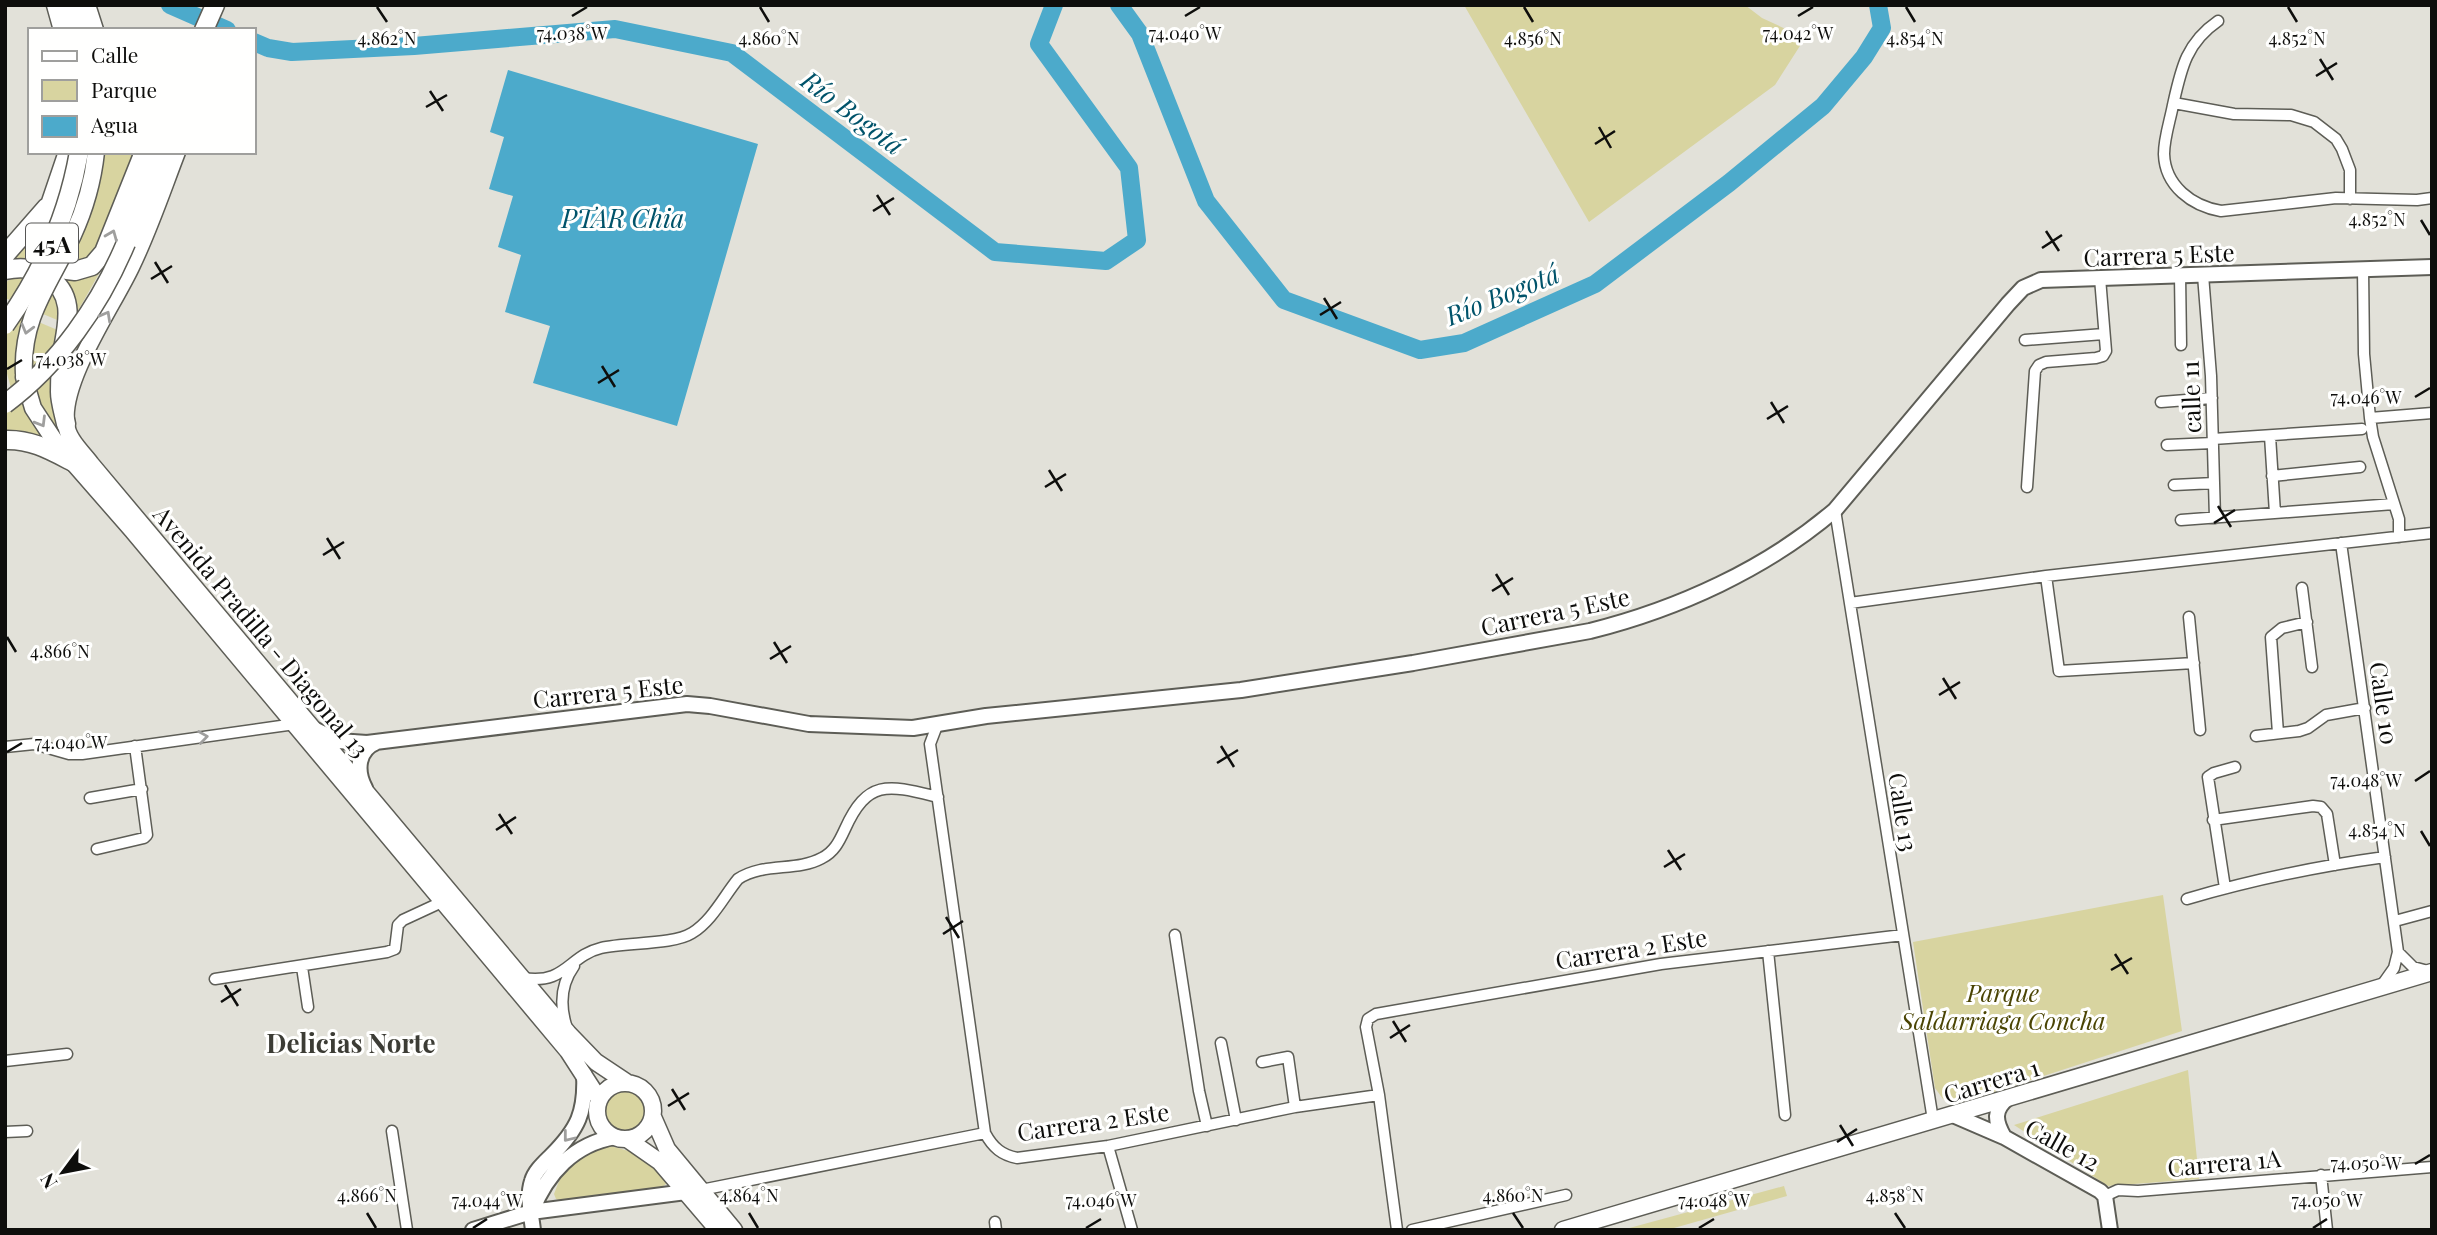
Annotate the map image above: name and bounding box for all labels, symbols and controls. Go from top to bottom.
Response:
text: 74.038°W [537,21,608,45]
text: 74.040°W [1149,21,1222,45]
text: 74.042°W [1763,21,1834,45]
text: 4.862°N [357,26,417,50]
text: 4.860°N [738,26,800,50]
text: 4.856°N [1504,26,1562,50]
text: 4.854°N [1886,26,1944,50]
text: 4.852°N [2268,26,2326,50]
legend [28,28,256,154]
text: Calle [91,40,138,68]
water label: Río Bogotá [794,61,912,162]
text: Parque [91,75,157,103]
text: Agua [90,110,139,138]
water label: PTAR Chia [561,200,684,235]
text: 4.852°N [2348,207,2406,231]
road number: 45A [26,224,78,262]
one-way arrow [103,230,117,242]
street label: Carrera 5 Este [2083,235,2235,273]
water label: Río Bogotá [1439,255,1565,333]
one-way arrow [98,310,111,323]
one-way arrow [21,322,35,334]
text: 74.038°W [36,347,107,371]
street label: calle 11 [2173,360,2207,434]
text: 74.046°W [2330,385,2402,409]
one-way arrow [33,414,46,427]
street label: Avenida Pradilla - Diagonal 13 [147,498,377,763]
street label: Carrera 5 Este [1478,580,1632,642]
text: 4.866°N [30,639,90,663]
street label: Calle 10 [2363,659,2407,747]
street label: Carrera 5 Este [531,667,685,715]
one-way arrow [197,729,209,744]
text: 74.040°W [35,730,108,754]
text: 74.048°W [2330,768,2402,792]
street label: Calle 13 [1882,770,1926,854]
text: 4.854°N [2348,818,2406,842]
street label: Carrera 2 Este [1553,920,1709,976]
park label: Parque Saldarriaga Concha [1899,976,2106,1036]
district label: Delicias Norte [266,1025,436,1060]
street label: Carrera 1 [1939,1050,2043,1110]
street label: Carrera 2 Este [1015,1094,1171,1148]
street label: Calle 12 [2020,1111,2106,1177]
one-way arrow [563,1130,576,1142]
north arrow [28,1137,98,1207]
street label: Carrera 1A [2166,1141,2283,1183]
text: 74.050°W [2331,1151,2402,1175]
text: N [33,1169,62,1194]
text: 4.866°N [337,1183,397,1207]
text: 4.864°N [719,1183,779,1207]
text: 4.860°N [1482,1183,1544,1207]
text: 4.858°N [1866,1183,1924,1207]
text: 74.044°W [452,1188,523,1212]
text: 74.046°W [1065,1188,1137,1212]
text: 74.048°W [1678,1188,1750,1212]
text: 74.050°W [2292,1188,2363,1212]

